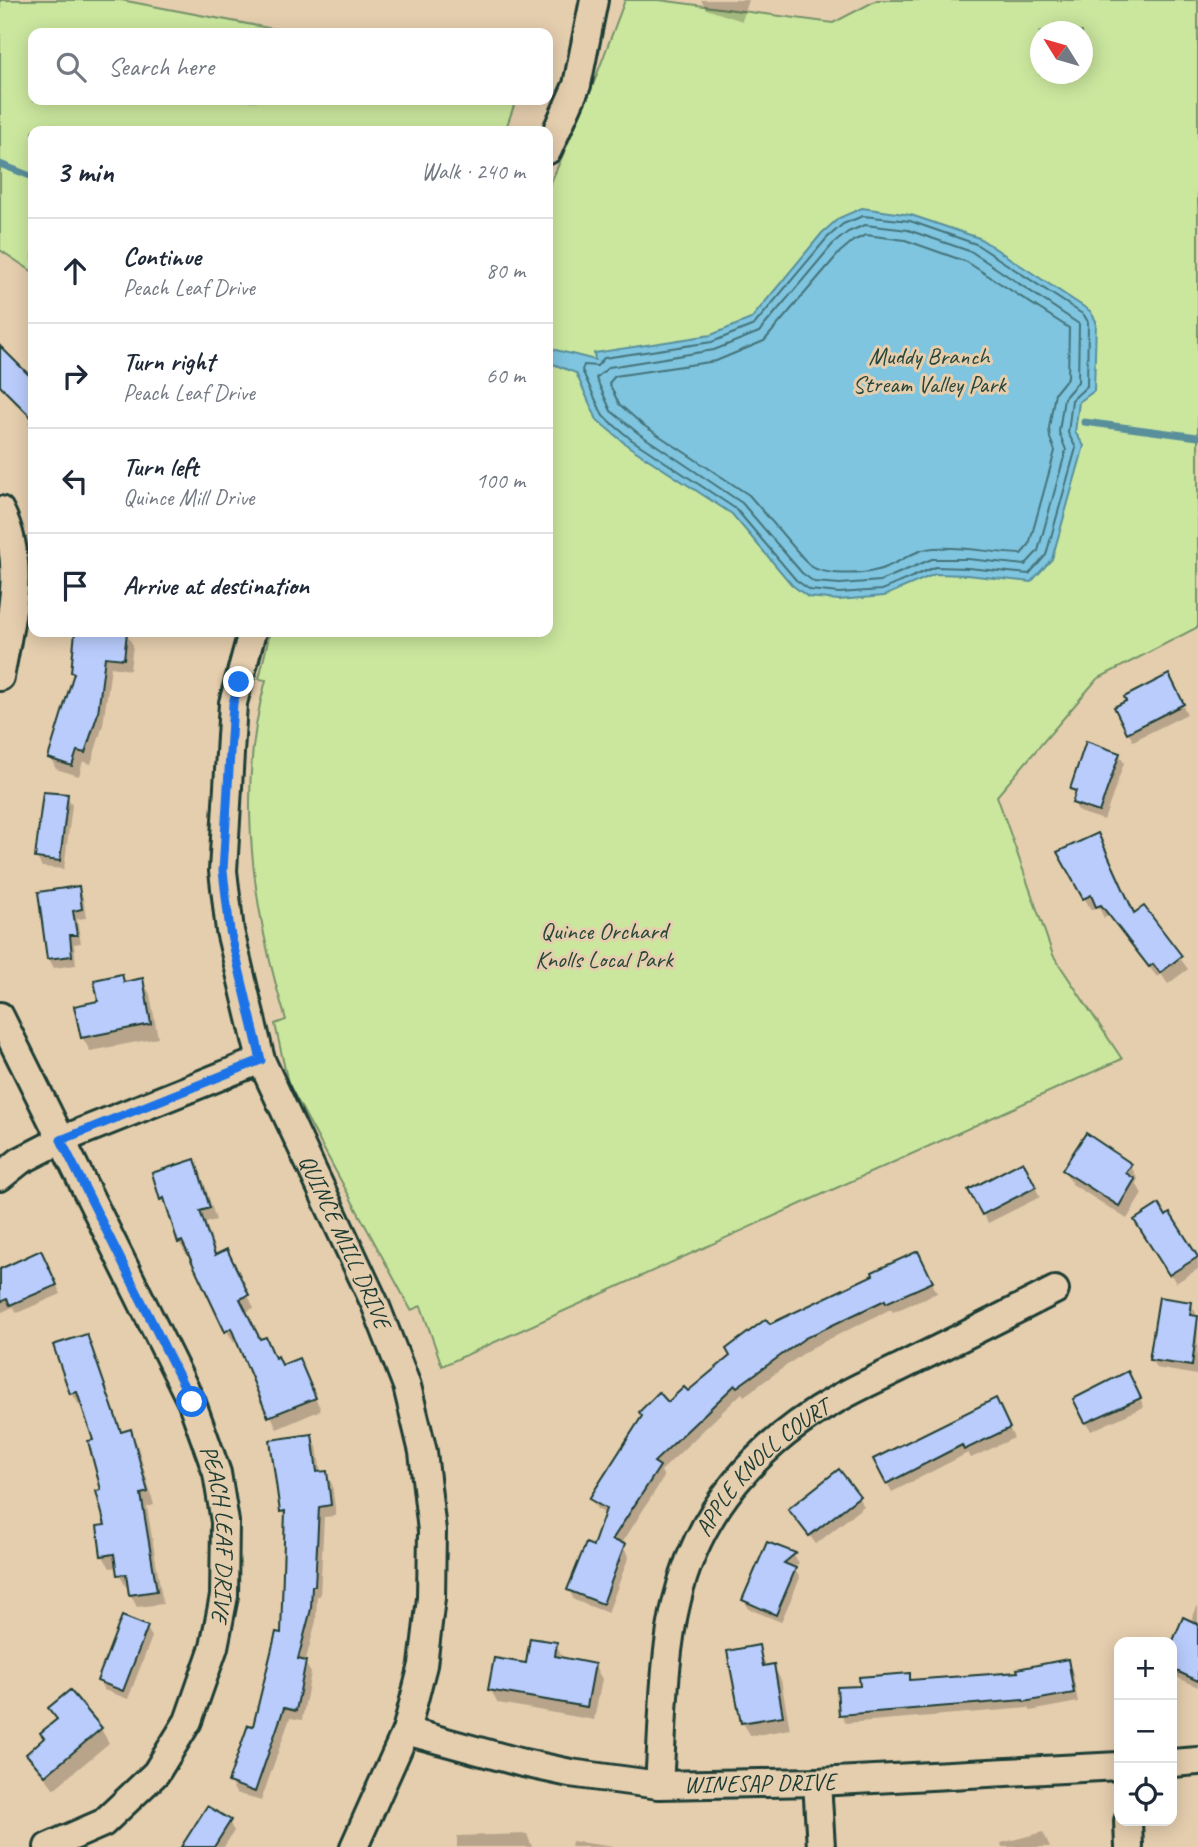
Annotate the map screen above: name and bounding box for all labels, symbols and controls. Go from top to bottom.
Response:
north arrow [1030,21,1093,84]
search box [28,28,553,105]
icon: search [52,48,90,86]
text: Search here [108,50,214,83]
text: 3 min [56,153,113,191]
text: Walk · 240 m [421,157,525,186]
text: Continue [123,240,201,273]
icon: ahead [56,252,94,290]
text: 80 m [486,256,525,285]
text: Peach Leaf Drive [123,273,255,302]
park label: Muddy Branch Stream Valley Park [852,341,1008,399]
text: Turn right [123,345,214,378]
icon: right [56,357,94,395]
text: 60 m [486,361,525,390]
text: Peach Leaf Drive [123,378,255,407]
text: Turn left [123,450,198,483]
icon: left [56,462,94,500]
text: 100 m [476,466,525,495]
text: Quince Mill Drive [123,483,254,512]
icon: arrive [56,567,94,605]
text: Arrive at destination [123,569,309,602]
route end [223,666,254,697]
park label: Quince Orchard Knolls Local Park [535,916,675,974]
street label: QUINCE MILL DRIVE [292,1150,399,1335]
route start [176,1386,207,1417]
street label: APPLE KNOLL COURT [688,1389,839,1541]
street label: PEACH LEAF DRIVE [193,1441,240,1627]
map controls [1114,1637,1177,1826]
button: + [1114,1637,1177,1700]
button: − [1114,1700,1177,1763]
button: locate [1114,1763,1177,1826]
street label: WINESAP DRIVE [684,1766,839,1800]

